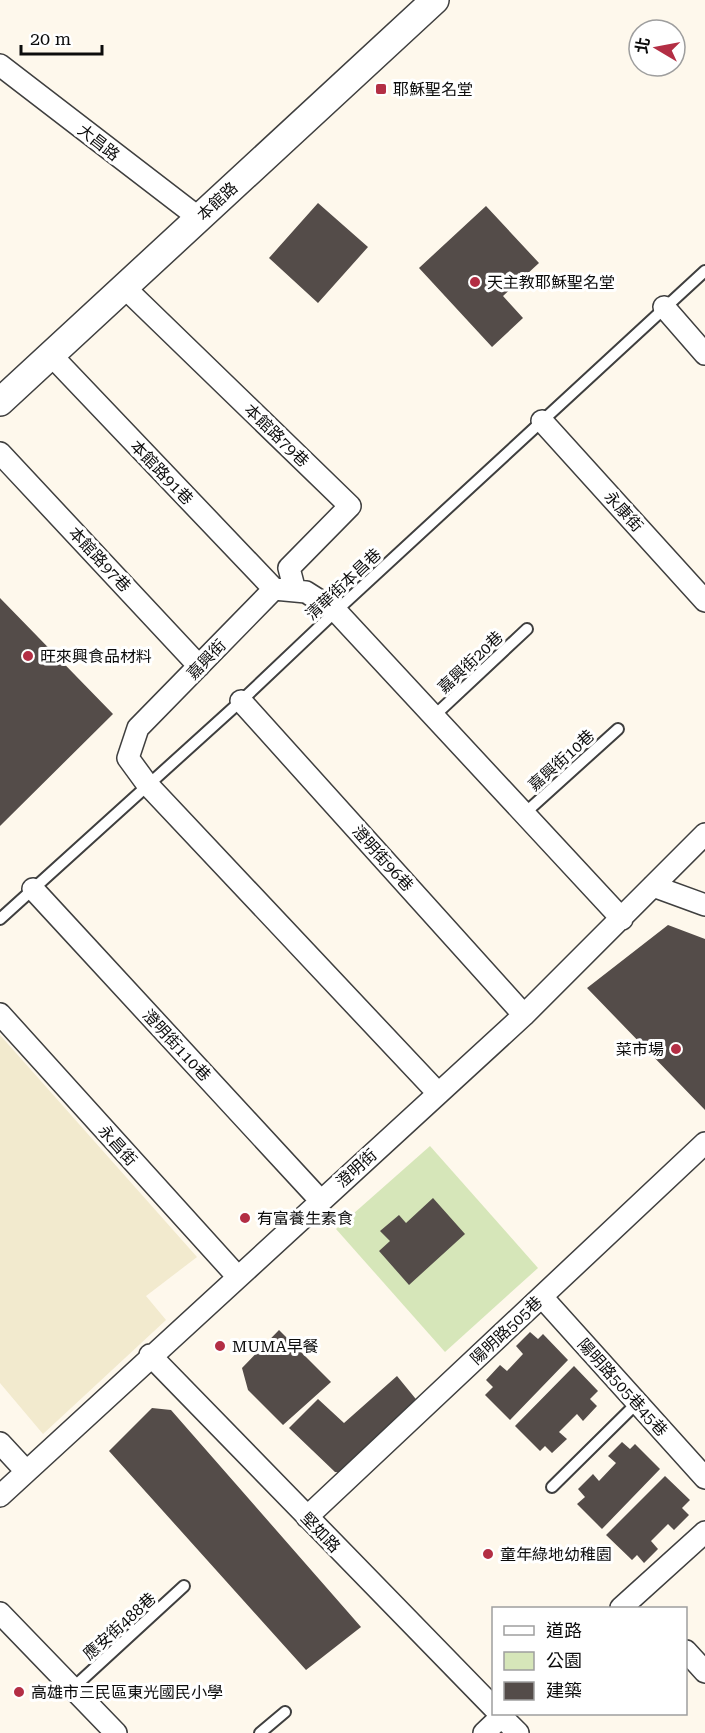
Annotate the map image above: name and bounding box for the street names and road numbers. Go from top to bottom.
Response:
street label: 大昌路 [74,120,123,165]
street label: 本館路 [193,178,241,225]
street label: 本館路79巷 [241,400,313,471]
street label: 本館路91巷 [126,436,197,508]
street label: 永康街 [601,487,647,536]
street label: 本館路97巷 [65,523,135,596]
street label: 清華街本昌巷 [302,545,385,624]
street label: 嘉興街20巷 [434,627,507,697]
street label: 嘉興街 [183,635,230,683]
street label: 嘉興街10巷 [525,726,598,795]
street label: 澄明街96巷 [348,822,417,895]
street label: 澄明街110巷 [139,1006,215,1085]
street label: 永昌街 [95,1121,141,1170]
street label: 澄明街 [332,1145,381,1191]
street label: 陽明路505巷 [467,1292,546,1368]
street label: 陽明路505巷45巷 [574,1335,671,1440]
street label: 堅如路 [297,1508,344,1556]
street label: 應安街488巷 [79,1589,159,1664]

